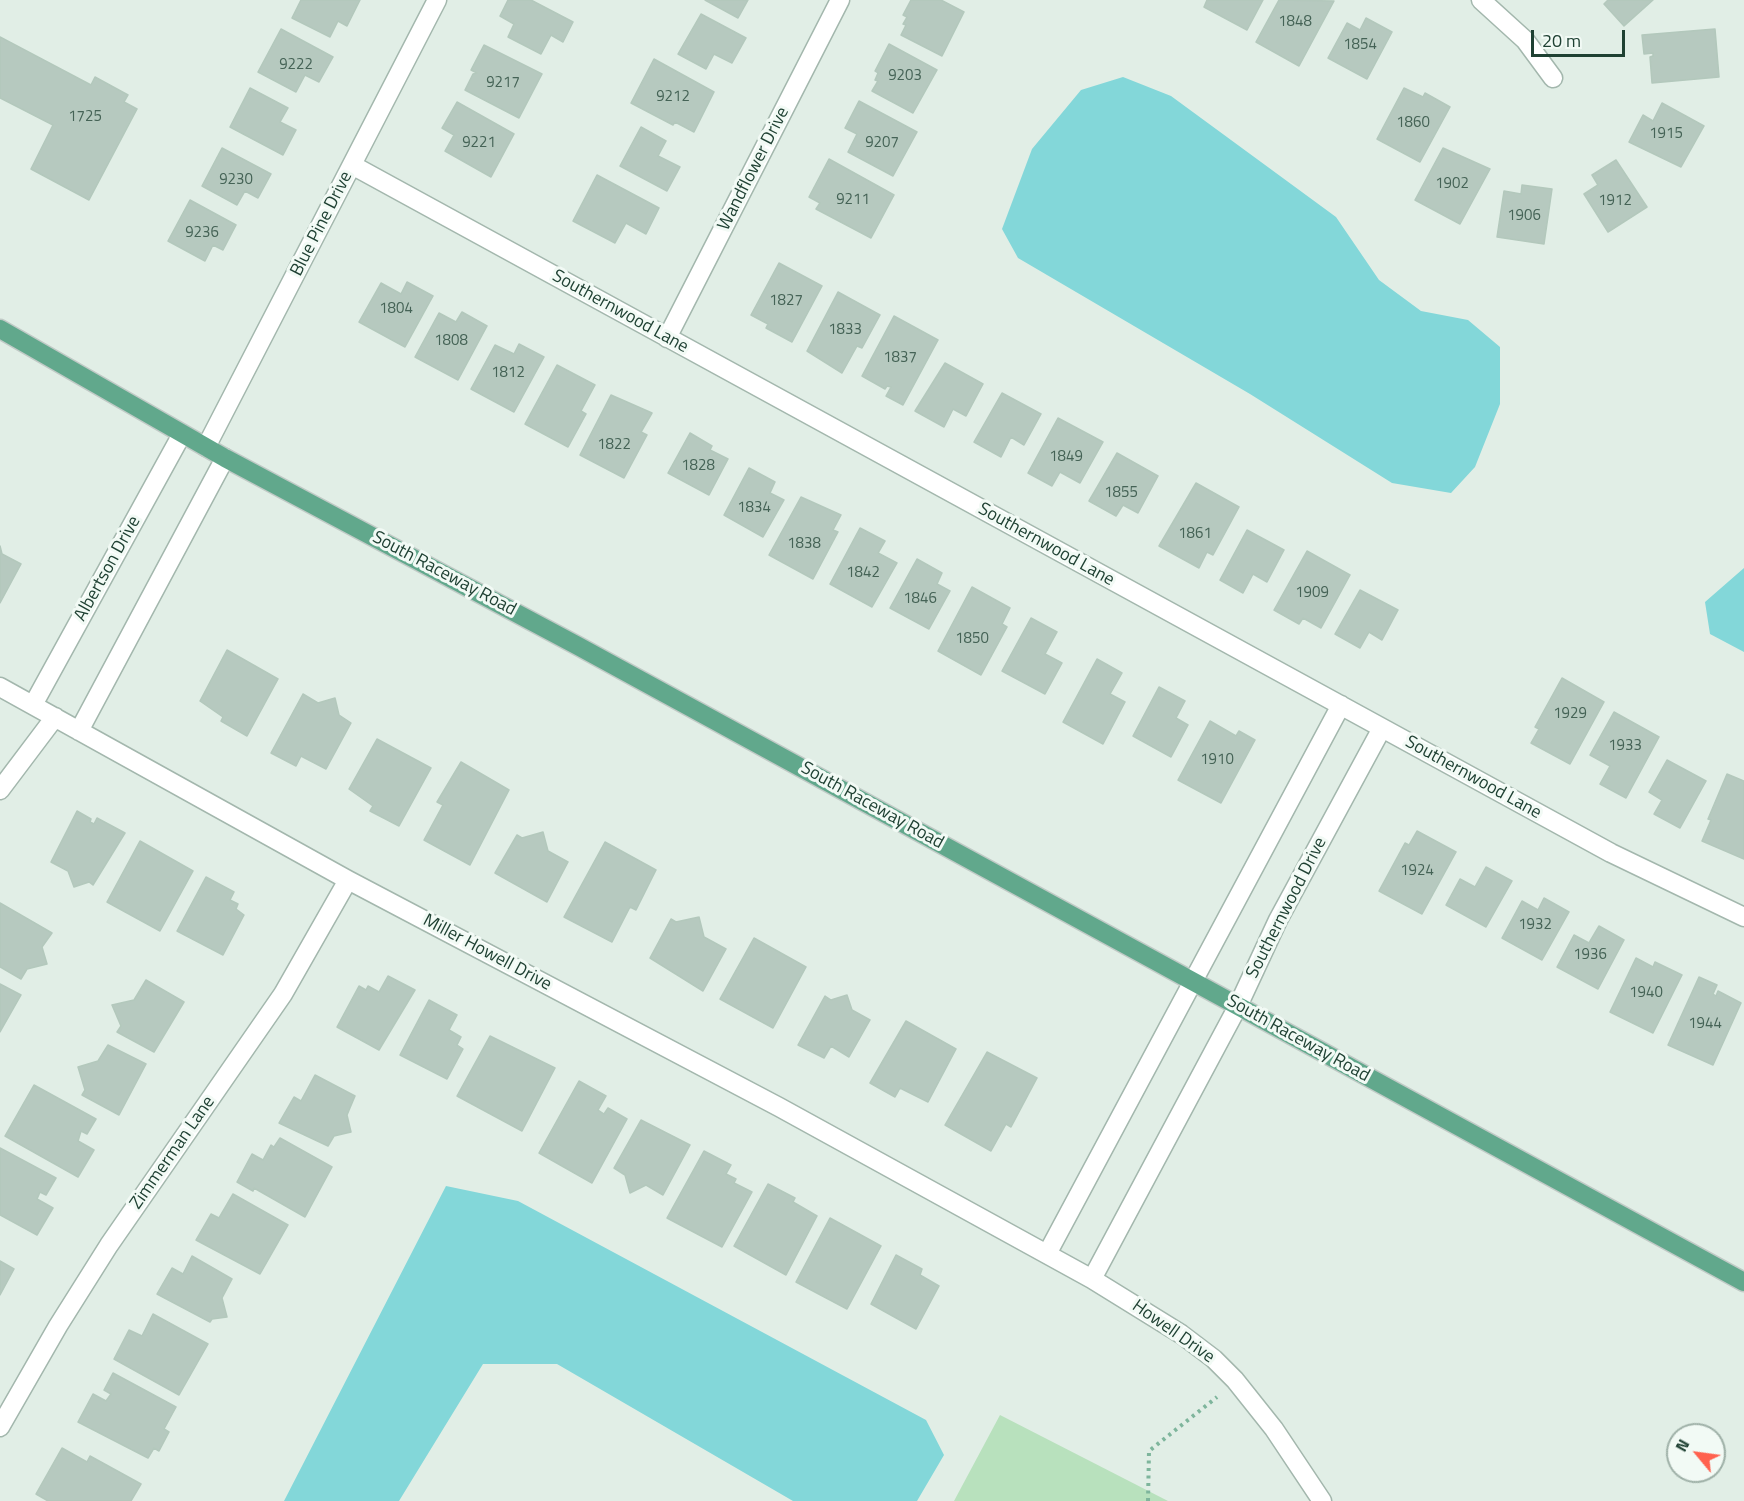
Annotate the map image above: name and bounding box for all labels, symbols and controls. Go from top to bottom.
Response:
house number: 1848 [1278,13,1312,31]
scale bar [1534,18,1628,56]
text: 20 m [1542,27,1581,54]
house number: 1854 [1343,36,1377,54]
house number: 9222 [279,56,313,74]
house number: 9203 [888,67,922,85]
house number: 9217 [486,74,520,92]
house number: 9212 [656,88,690,106]
street label: Wandflower Drive [714,104,794,234]
house number: 1725 [68,108,102,126]
house number: 1860 [1396,114,1430,132]
house number: 1915 [1649,125,1683,143]
house number: 9221 [462,134,496,152]
house number: 9207 [865,134,899,152]
street label: Blue Pine Drive [286,168,358,280]
house number: 9230 [219,171,253,189]
house number: 1902 [1435,175,1469,193]
house number: 9211 [836,191,870,209]
house number: 1912 [1598,192,1632,210]
house number: 1906 [1507,207,1541,225]
house number: 9236 [185,224,219,242]
street label: Southernwood Lane [548,266,692,358]
house number: 1827 [769,292,803,310]
house number: 1804 [379,300,413,318]
house number: 1833 [828,321,862,339]
house number: 1808 [434,332,468,350]
house number: 1837 [883,349,917,367]
house number: 1812 [491,364,525,382]
house number: 1822 [597,436,631,454]
house number: 1849 [1049,448,1083,466]
house number: 1828 [681,457,715,475]
house number: 1855 [1104,484,1138,502]
house number: 1834 [737,499,771,517]
street label: Southernwood Lane [974,499,1118,591]
street label: Albertson Drive [70,513,146,625]
house number: 1861 [1178,525,1212,543]
street label: South Raceway Road [368,527,520,621]
house number: 1838 [787,535,821,553]
house number: 1842 [846,564,880,582]
house number: 1909 [1295,584,1329,602]
house number: 1846 [903,590,937,608]
house number: 1850 [955,630,989,648]
house number: 1929 [1553,705,1587,723]
street label: Southernwood Lane [1401,732,1545,824]
house number: 1933 [1608,737,1642,755]
house number: 1910 [1200,751,1234,769]
street label: South Raceway Road [797,758,947,854]
street label: Southernwood Drive [1242,834,1332,982]
house number: 1924 [1400,862,1434,880]
street label: Miller Howell Drive [419,910,555,996]
house number: 1932 [1518,916,1552,934]
house number: 1936 [1573,946,1607,964]
house number: 1940 [1629,984,1663,1002]
street label: South Raceway Road [1223,991,1373,1087]
house number: 1944 [1688,1015,1722,1033]
street label: Zimmerman Lane [126,1092,220,1214]
street label: Howell Drive [1128,1296,1218,1368]
north arrow [1666,1423,1726,1483]
text: N [1669,1435,1695,1456]

